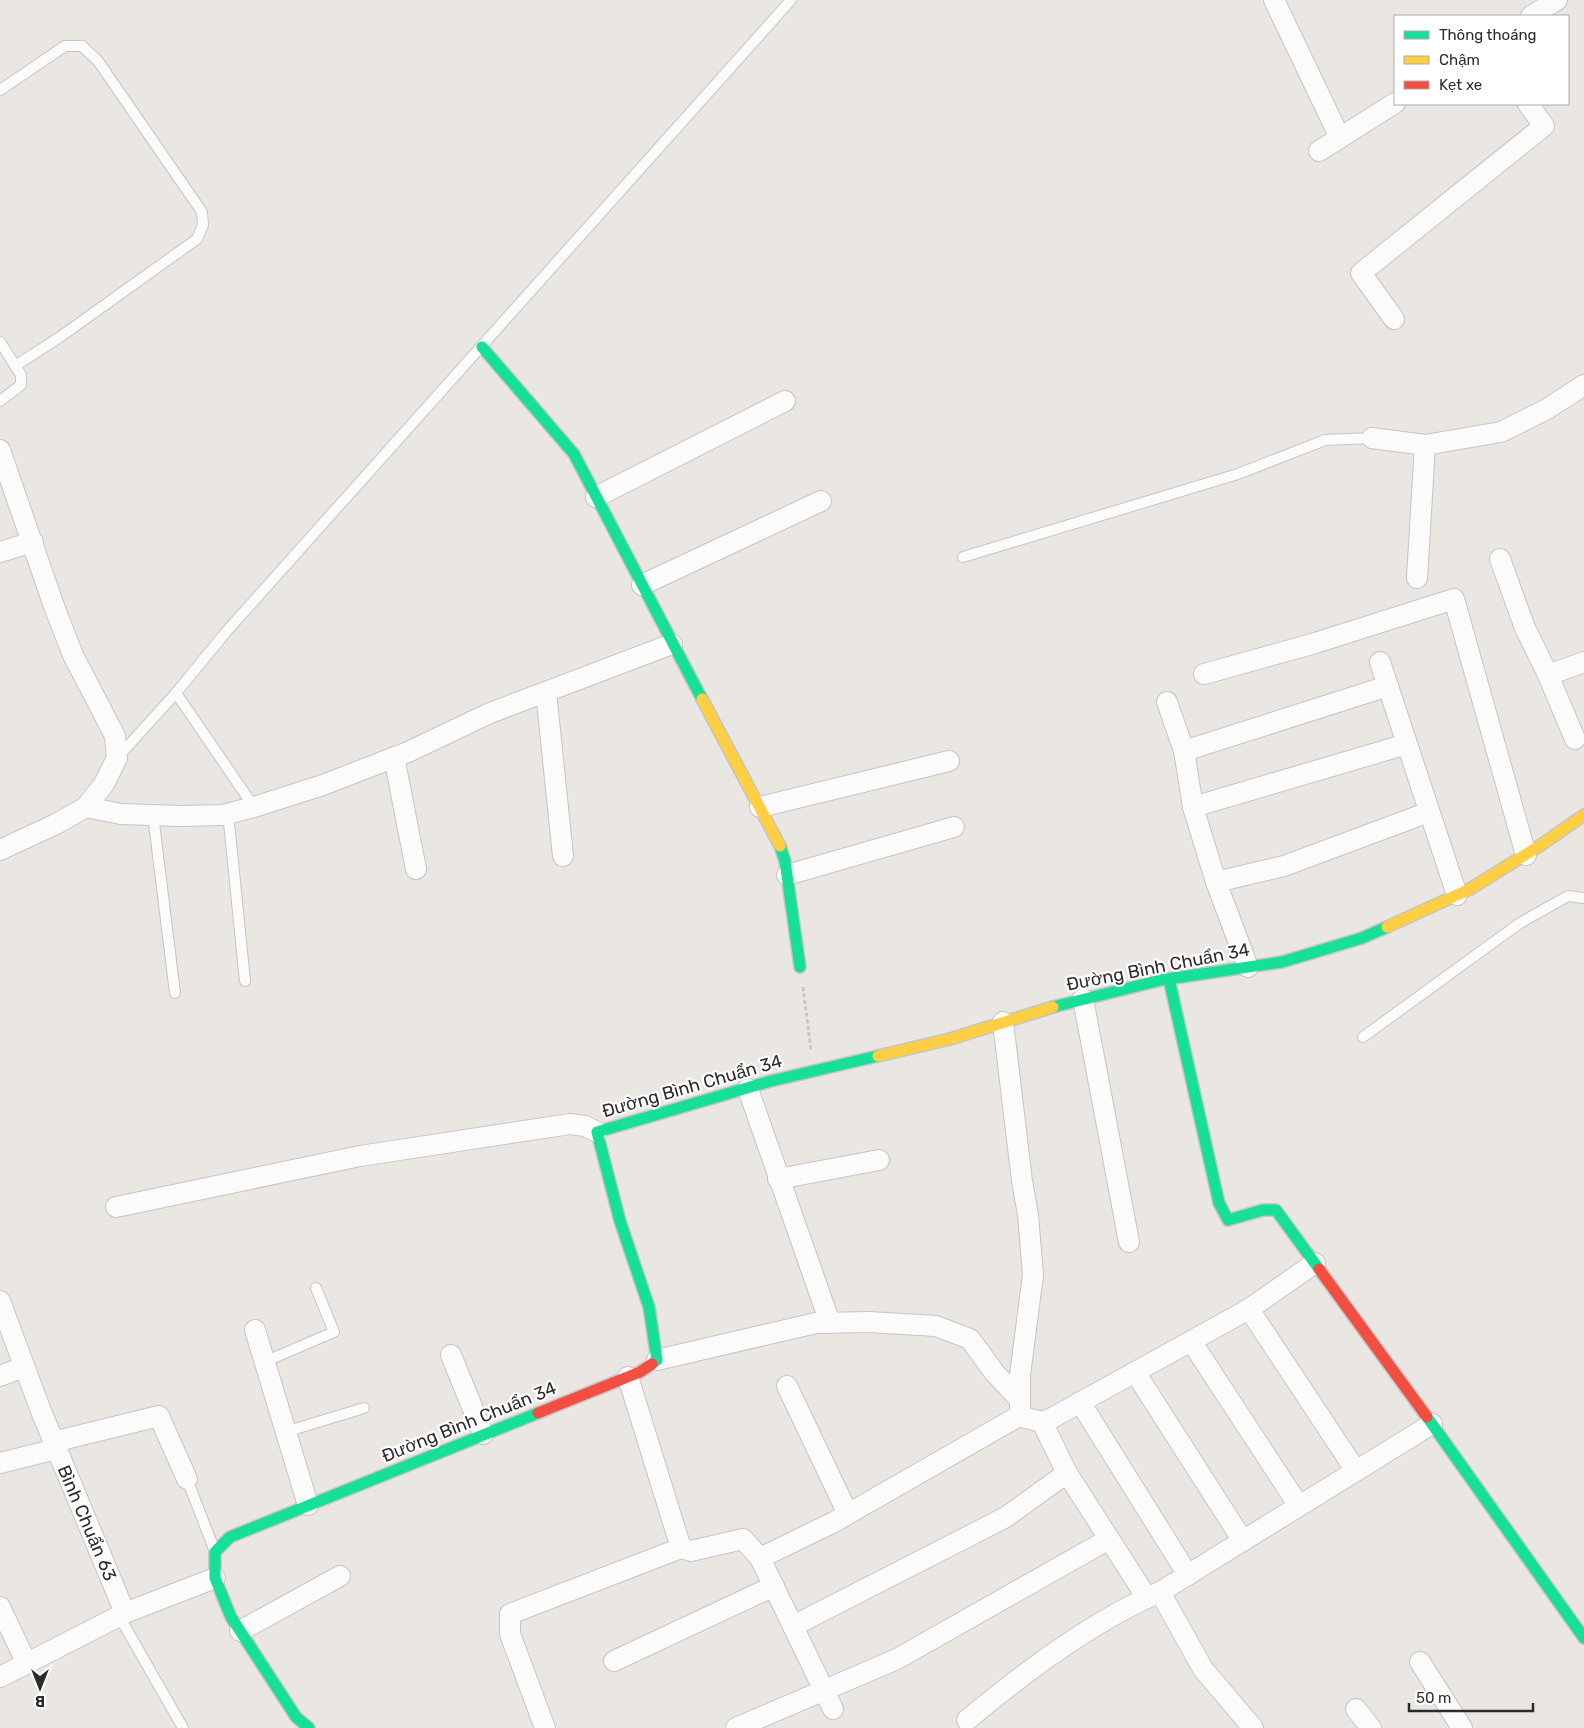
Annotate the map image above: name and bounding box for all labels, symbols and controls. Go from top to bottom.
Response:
legend [1394,15,1569,105]
text: Thông thoáng [1439,26,1536,44]
text: Chậm [1439,51,1480,69]
text: Kẹt xe [1439,76,1482,94]
street label: Đường Bình Chuẩn 34 [1064,938,1252,996]
street label: Đường Bình Chuẩn 34 [599,1050,785,1122]
street label: Đường Bình Chuẩn 34 [379,1377,559,1467]
street label: Bình Chuẩn 63 [53,1462,121,1584]
north arrow [15,1663,65,1713]
scale bar [1409,1680,1533,1712]
text: 50 m [1416,1689,1451,1707]
text: B [35,1692,45,1709]

